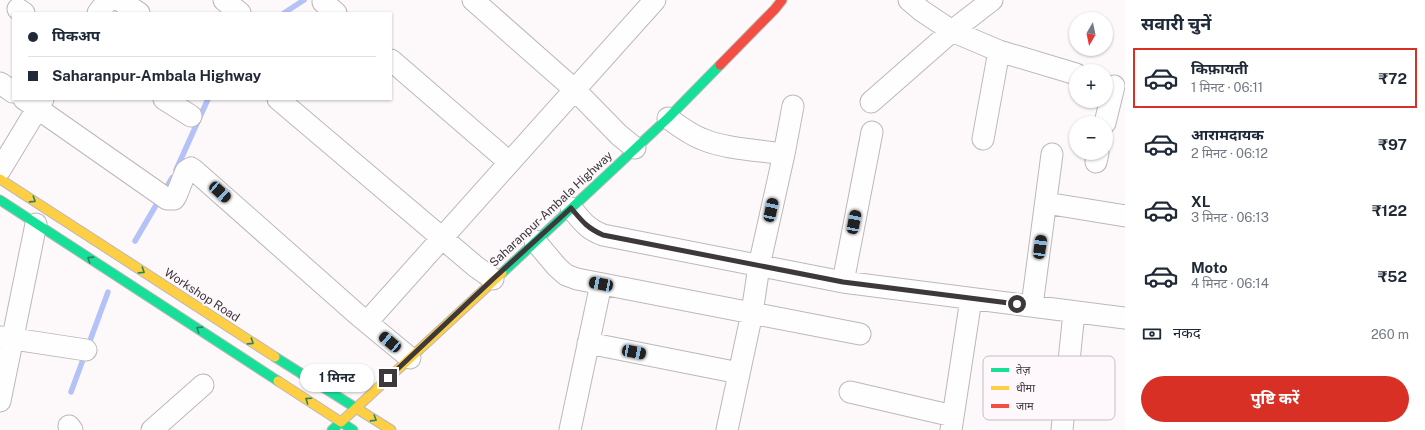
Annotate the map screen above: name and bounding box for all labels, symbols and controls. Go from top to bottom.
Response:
north arrow [1069,12,1113,56]
map controls [1069,12,1113,160]
text: सवारी चुनें [1141,13,1211,34]
text: पिकअप [52,27,100,44]
icon: car [1143,60,1179,96]
text: किफ़ायती [1191,60,1248,77]
button: + [1069,64,1113,108]
text: Saharanpur-Ambala Highway [52,67,261,84]
text: ₹72 [1378,70,1407,87]
text: 1 मिनट · 06:11 [1191,80,1263,95]
button: − [1069,116,1113,160]
icon: car [1143,126,1179,162]
text: आरामदायक [1191,126,1264,143]
text: ₹97 [1378,136,1407,153]
text: 2 मिनट · 06:12 [1191,146,1268,161]
street label: Saharanpur-Ambala Highway [487,148,616,270]
car [207,180,233,204]
icon: car [1143,192,1179,228]
text: XL [1191,193,1210,210]
one-way arrow [29,195,36,203]
car [763,197,779,223]
text: ₹122 [1372,202,1407,219]
car [846,209,862,235]
text: 3 मिनट · 06:13 [1191,210,1269,225]
car [1032,234,1048,260]
one-way arrow [87,256,94,263]
icon: car [1143,258,1179,294]
text: Moto [1191,259,1228,276]
street label: Workshop Road [162,265,242,325]
one-way arrow [138,266,145,274]
text: ₹52 [1378,268,1407,285]
car [588,276,614,292]
text: 4 मिनट · 06:14 [1191,276,1269,291]
route start [1008,295,1026,313]
icon: cash [1141,323,1163,345]
text: नकद [1173,324,1201,341]
one-way arrow [196,326,203,334]
text: 260 m [1371,327,1409,342]
car [377,330,403,354]
one-way arrow [247,337,254,345]
car [621,344,647,360]
legend [983,356,1115,420]
callout: 1 मिनट [300,364,374,392]
text: तेज़ [1016,364,1031,376]
route end [379,369,397,387]
text: 1 मिनट [319,370,355,385]
button: पुष्टि करें [1141,376,1409,422]
text: धीमा [1016,382,1035,394]
one-way arrow [305,397,312,405]
text: जाम [1016,400,1034,412]
one-way arrow [370,414,377,422]

